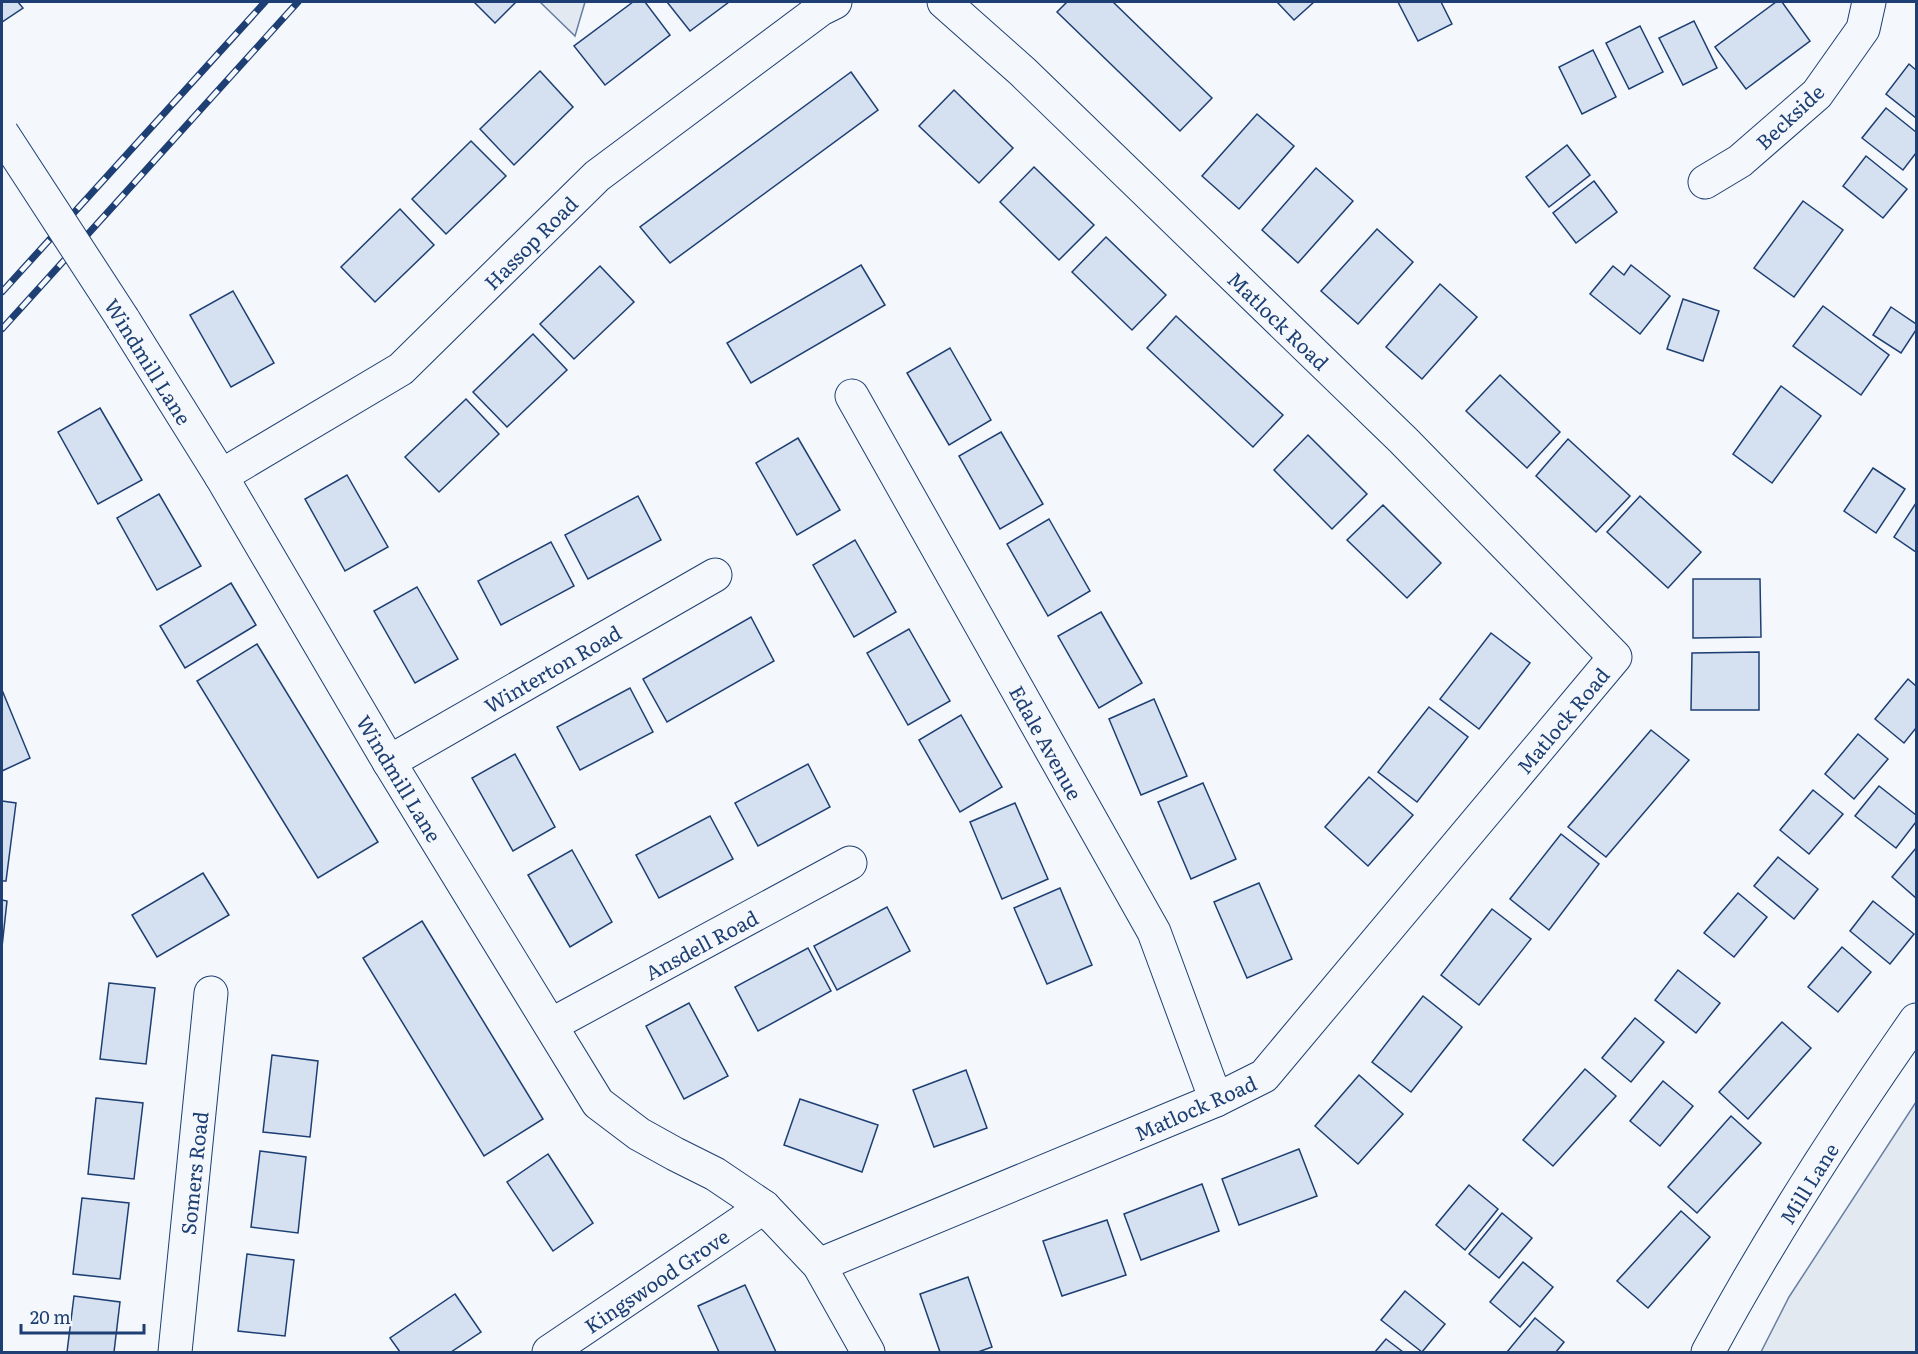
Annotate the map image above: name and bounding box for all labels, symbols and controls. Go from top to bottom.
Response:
street label: Beckside [1748,76,1830,156]
street label: Hassop Road [476,188,584,296]
street label: Matlock Road [1222,264,1336,376]
street label: Windmill Lane [98,292,200,430]
street label: Winterton Road [478,617,626,719]
street label: Matlock Road [1509,660,1615,780]
street label: Edale Avenue [1003,679,1091,805]
street label: Windmill Lane [350,709,450,847]
street label: Ansdell Road [639,902,763,986]
street label: Matlock Road [1129,1067,1261,1147]
street label: Somers Road [172,1110,214,1236]
street label: Mill Lane [1771,1137,1845,1229]
street label: Kingswood Grove [578,1220,734,1340]
scale bar [21,1297,144,1335]
text: 20 m [30,1303,71,1330]

